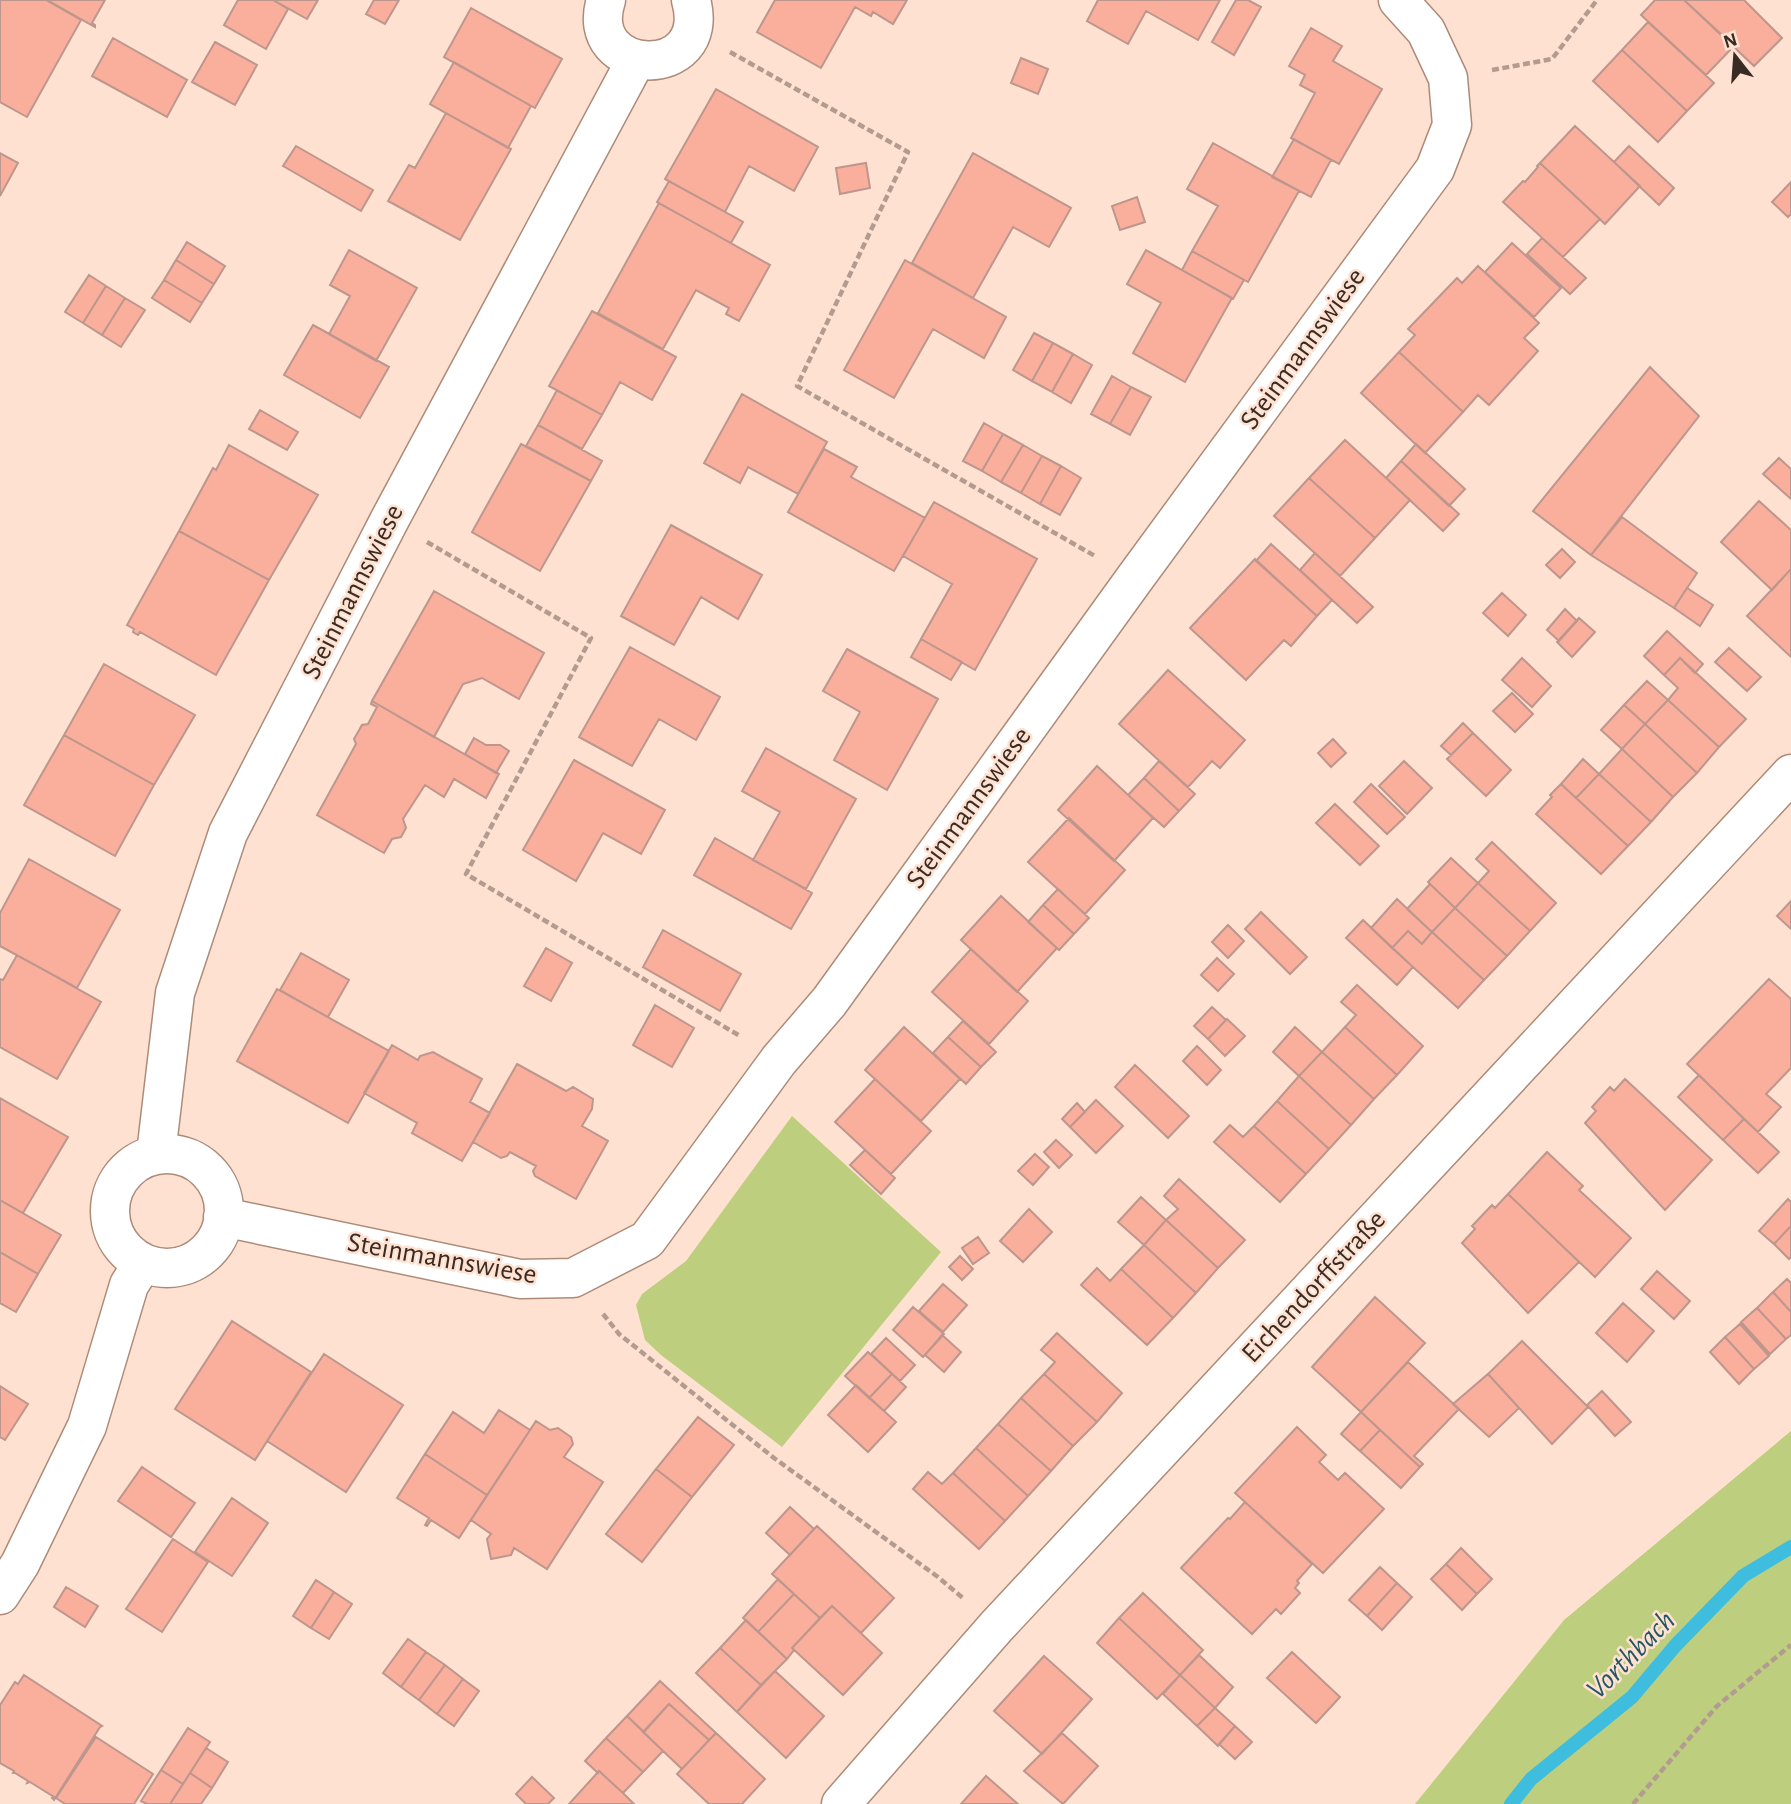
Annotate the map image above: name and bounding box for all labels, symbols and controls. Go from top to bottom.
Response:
north arrow [1700,21,1770,91]
text: N [1721,30,1740,52]
street label: Steinmannswiese [1235,263,1371,435]
street label: Steinmannswiese [297,500,409,684]
street label: Steinmannswiese [901,722,1037,894]
street label: Eichendorffstraße [1237,1206,1391,1368]
street label: Steinmannswiese [345,1229,539,1289]
water label: Vorthbach [1581,1605,1681,1705]

